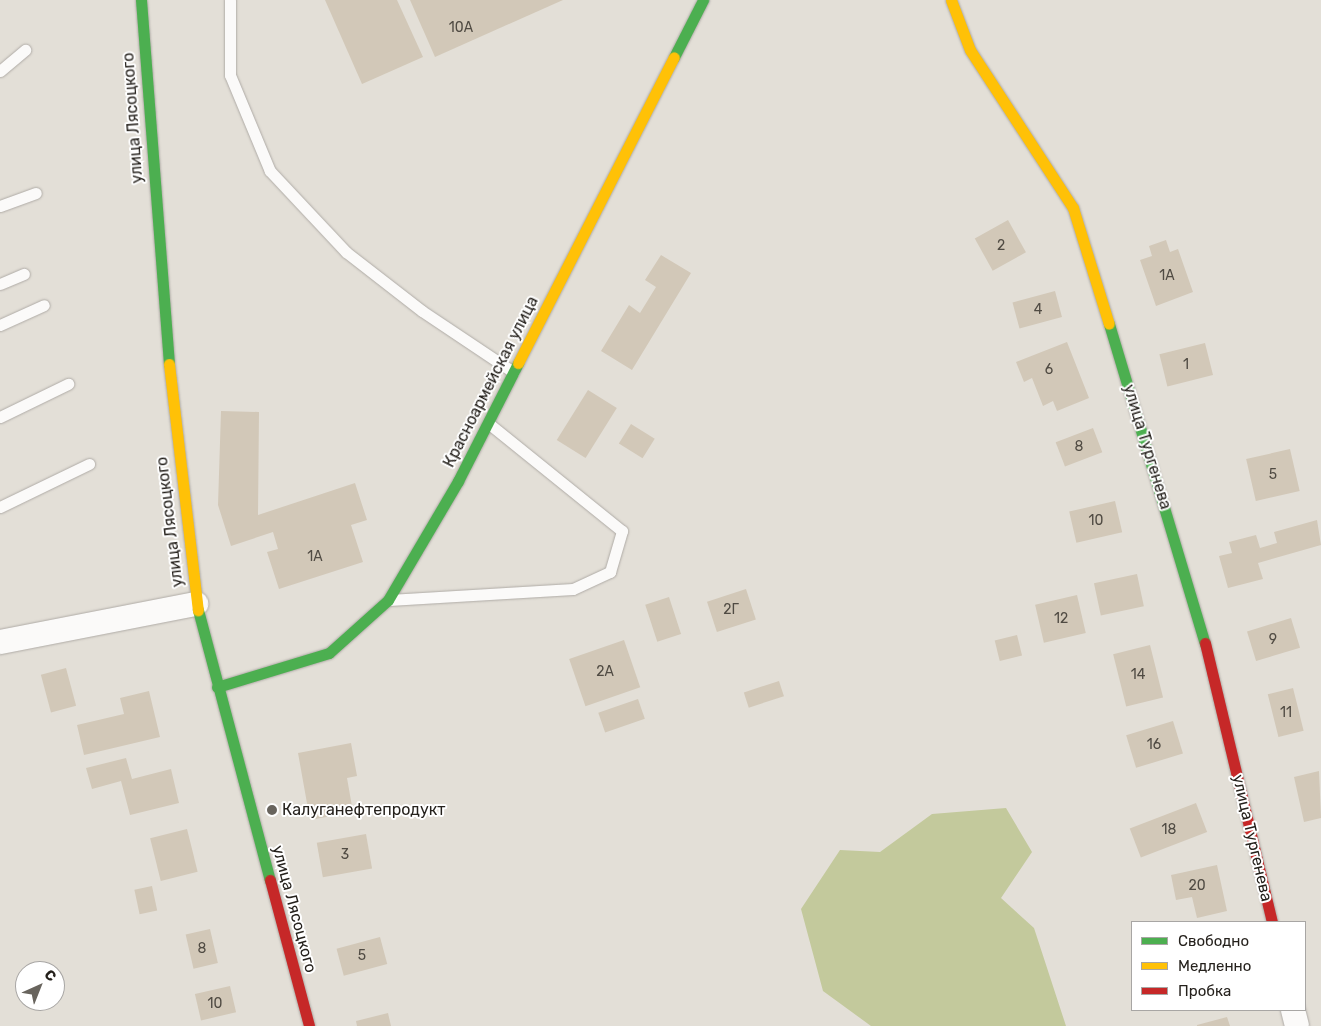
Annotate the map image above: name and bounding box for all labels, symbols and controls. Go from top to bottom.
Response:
house number: 10А [449,20,473,36]
street label: улица Лясоцкого [119,52,147,184]
house number: 2 [997,238,1005,254]
house number: 1А [1159,268,1175,284]
street label: Красноармейская улица [439,293,543,471]
house number: 4 [1034,302,1042,318]
house number: 1 [1183,357,1189,373]
house number: 6 [1045,362,1053,378]
street label: улица Тургенева [1119,382,1175,512]
house number: 8 [1075,439,1083,455]
street label: улица Лясоцкого [152,456,188,588]
house number: 5 [1269,467,1277,483]
house number: 10 [1089,513,1103,529]
house number: 1А [307,549,323,565]
house number: 2Г [723,602,739,618]
house number: 12 [1054,611,1068,627]
house number: 9 [1269,632,1277,648]
house number: 2А [596,664,614,680]
house number: 14 [1131,667,1145,683]
house number: 11 [1280,705,1292,721]
house number: 16 [1147,737,1161,753]
street label: улица Тургенева [1228,773,1276,903]
place label: Калуганефтепродукт [282,800,445,820]
marker: Калуганефтепродукт [266,804,278,816]
house number: 18 [1162,822,1176,838]
street label: улица Лясоцкого [268,843,320,975]
house number: 3 [341,847,349,863]
house number: 20 [1188,878,1206,894]
legend [1131,921,1306,1011]
text: Свободно [1178,932,1249,950]
house number: 8 [198,941,206,957]
house number: 5 [358,948,366,964]
text: Медленно [1178,957,1251,975]
north arrow [15,961,65,1011]
text: С [41,966,60,985]
text: Пробка [1178,982,1231,1000]
house number: 10 [208,996,222,1012]

